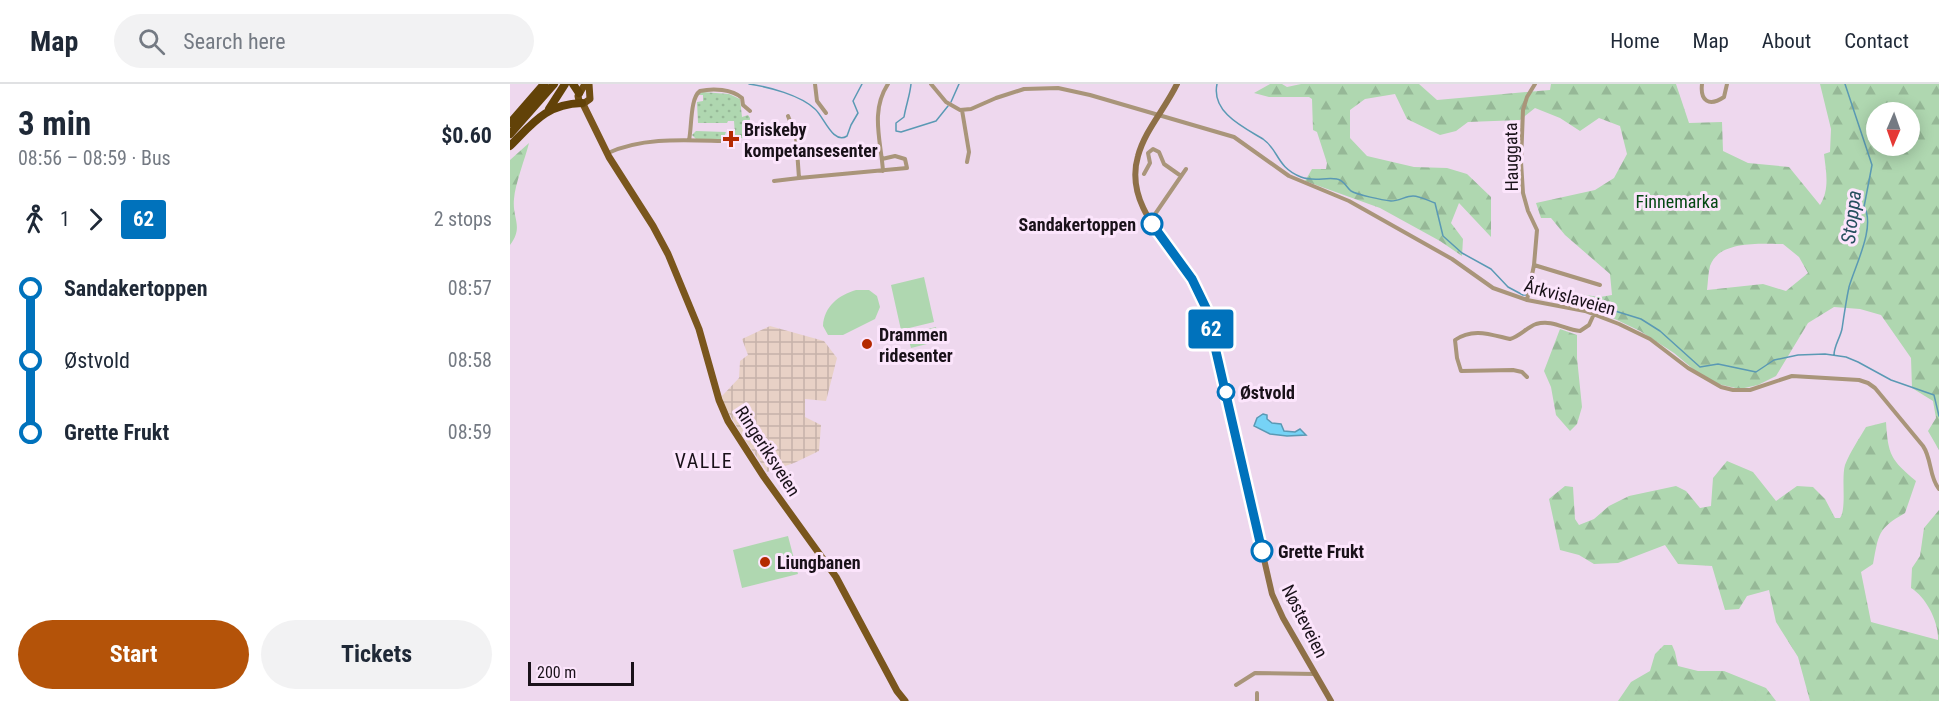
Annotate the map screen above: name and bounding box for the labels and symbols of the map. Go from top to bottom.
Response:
north arrow [1866,102,1920,156]
place label: Briskeby kompetansesenter [744,119,878,161]
street label: Hauggata [1500,122,1522,192]
marker: Briskeby kompetansesenter [722,130,740,148]
water label: Stoppa [1836,189,1866,245]
park label: Finnemarka [1635,191,1719,212]
marker: Sandakertoppen [1141,213,1163,235]
place label: Sandakertoppen [1019,214,1136,235]
street label: Årkvislaveien [1522,274,1618,319]
line badge: 62 [1184,310,1238,348]
place label: Drammen ridesenter [879,324,953,366]
marker: Drammen ridesenter [860,337,874,351]
place label: Østvold [1240,382,1295,403]
marker: Østvold [1217,383,1235,401]
street label: Ringeriksveien [731,402,805,500]
district label: VALLE [675,449,733,473]
marker: Grette Frukt [1251,540,1273,562]
place label: Grette Frukt [1278,541,1364,562]
place label: Liungbanen [777,552,861,573]
marker: Liungbanen [758,555,772,569]
street label: Nøsteveien [1278,581,1332,661]
scale bar [528,659,634,686]

